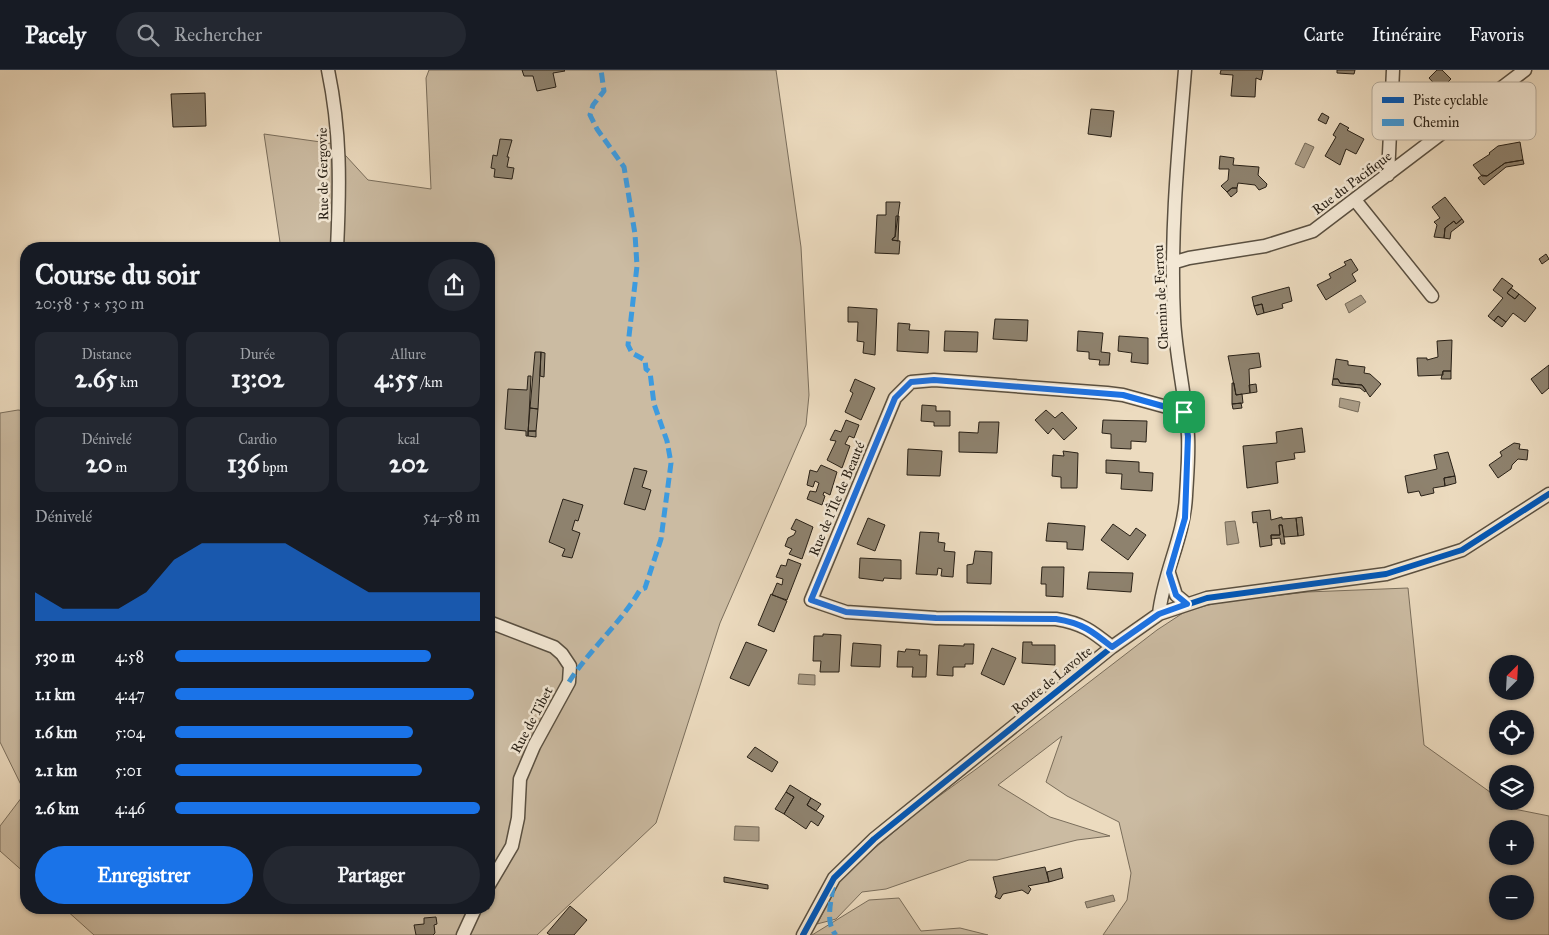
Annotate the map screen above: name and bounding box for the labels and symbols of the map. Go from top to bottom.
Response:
legend [1372,82,1536,140]
text: Piste cyclable [1413,92,1488,109]
text: Chemin [1413,114,1460,131]
street label: Rue de Gergovie [314,127,332,221]
street label: Rue du Pacifique [1309,148,1396,219]
street label: Chemin de Ferrou [1150,244,1172,350]
pin [1163,391,1205,433]
street label: Rue de l'Île de Beauté [804,439,869,559]
street label: Route de Lavolte [1008,642,1096,718]
north arrow [1489,655,1534,700]
street label: Rue de Tibet [507,684,557,756]

